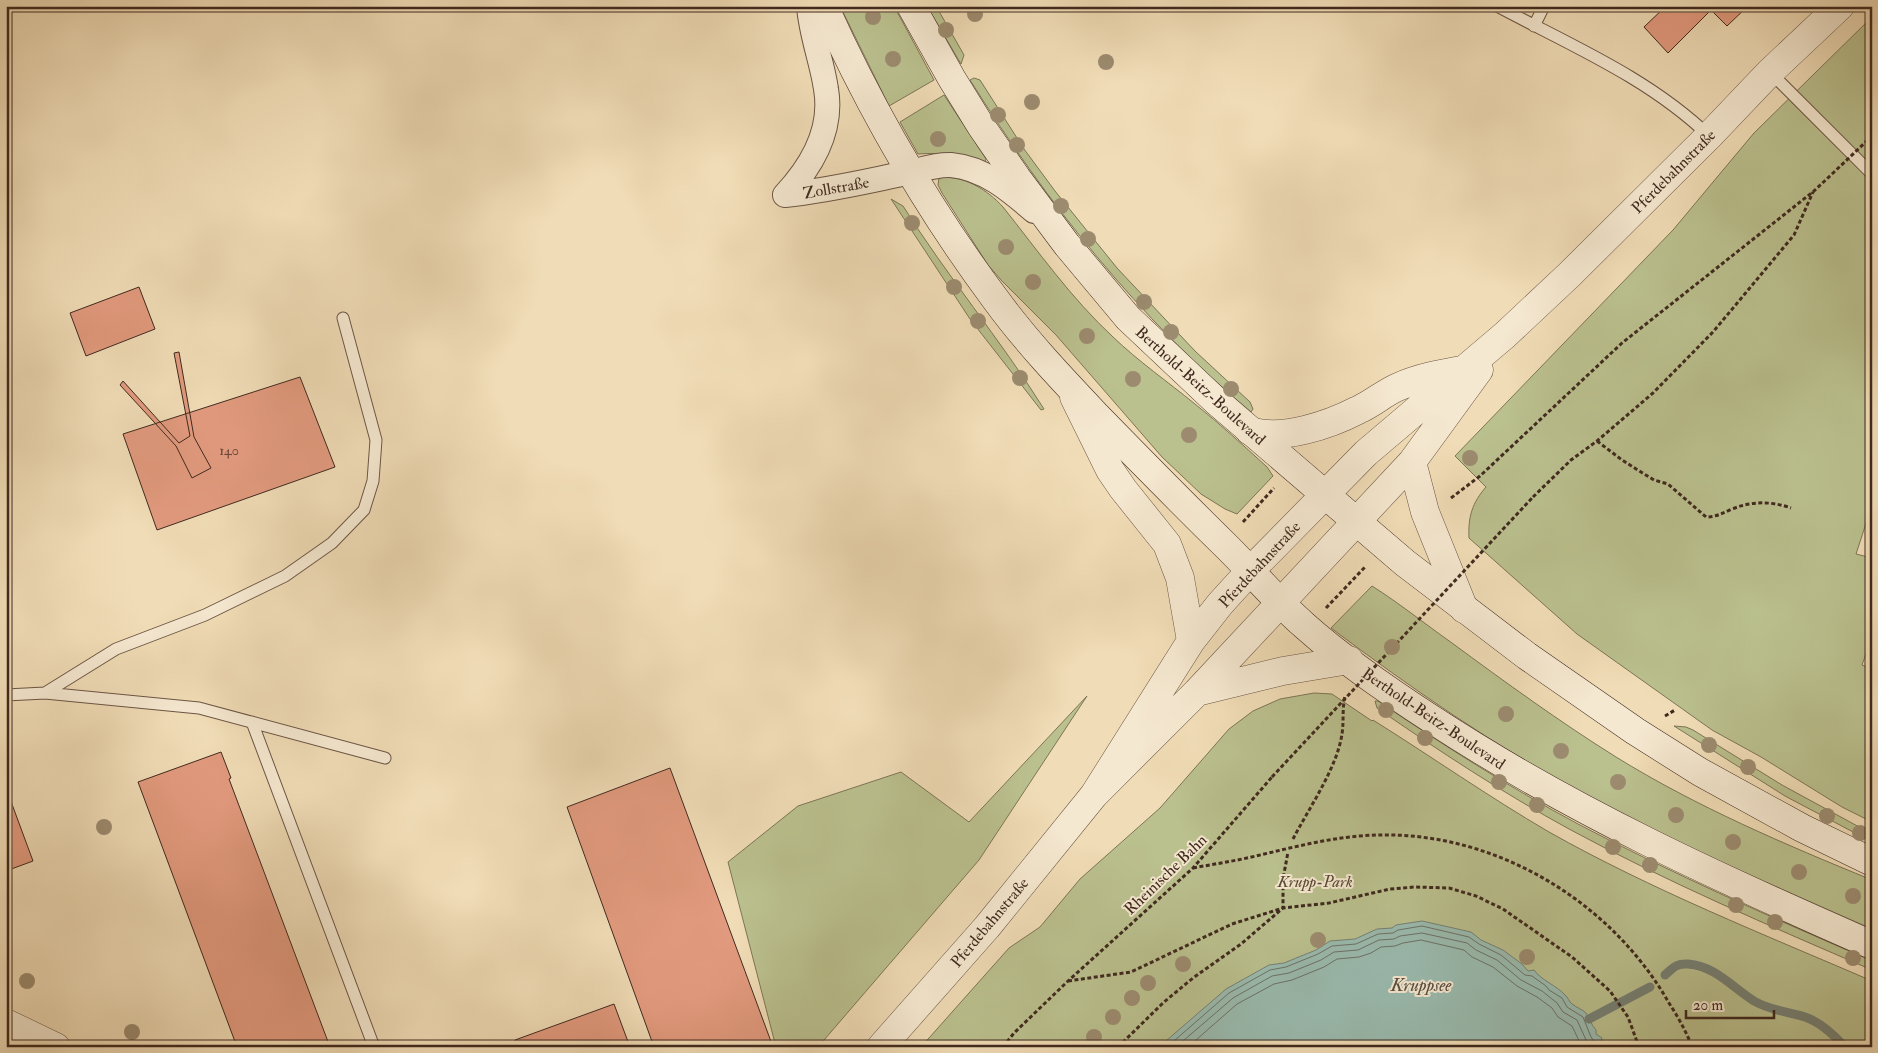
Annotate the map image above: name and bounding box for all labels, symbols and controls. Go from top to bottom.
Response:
street label: Pferdebahnstraße [1627,125,1720,218]
street label: Zollstraße [802,172,871,204]
street label: Berthold-Beitz-Boulevard [1131,322,1270,450]
house number: 140 [219,442,239,459]
street label: Pferdebahnstraße [1215,517,1305,612]
street label: Berthold-Beitz-Boulevard [1358,663,1509,774]
street label: Rheinische Bahn [1120,830,1211,919]
park label: Krupp-Park [1277,872,1353,892]
street label: Pferdebahnstraße [946,873,1033,972]
water label: Kruppsee [1390,974,1452,997]
scale bar [1686,988,1773,1020]
text: 20 m [1693,996,1723,1015]

